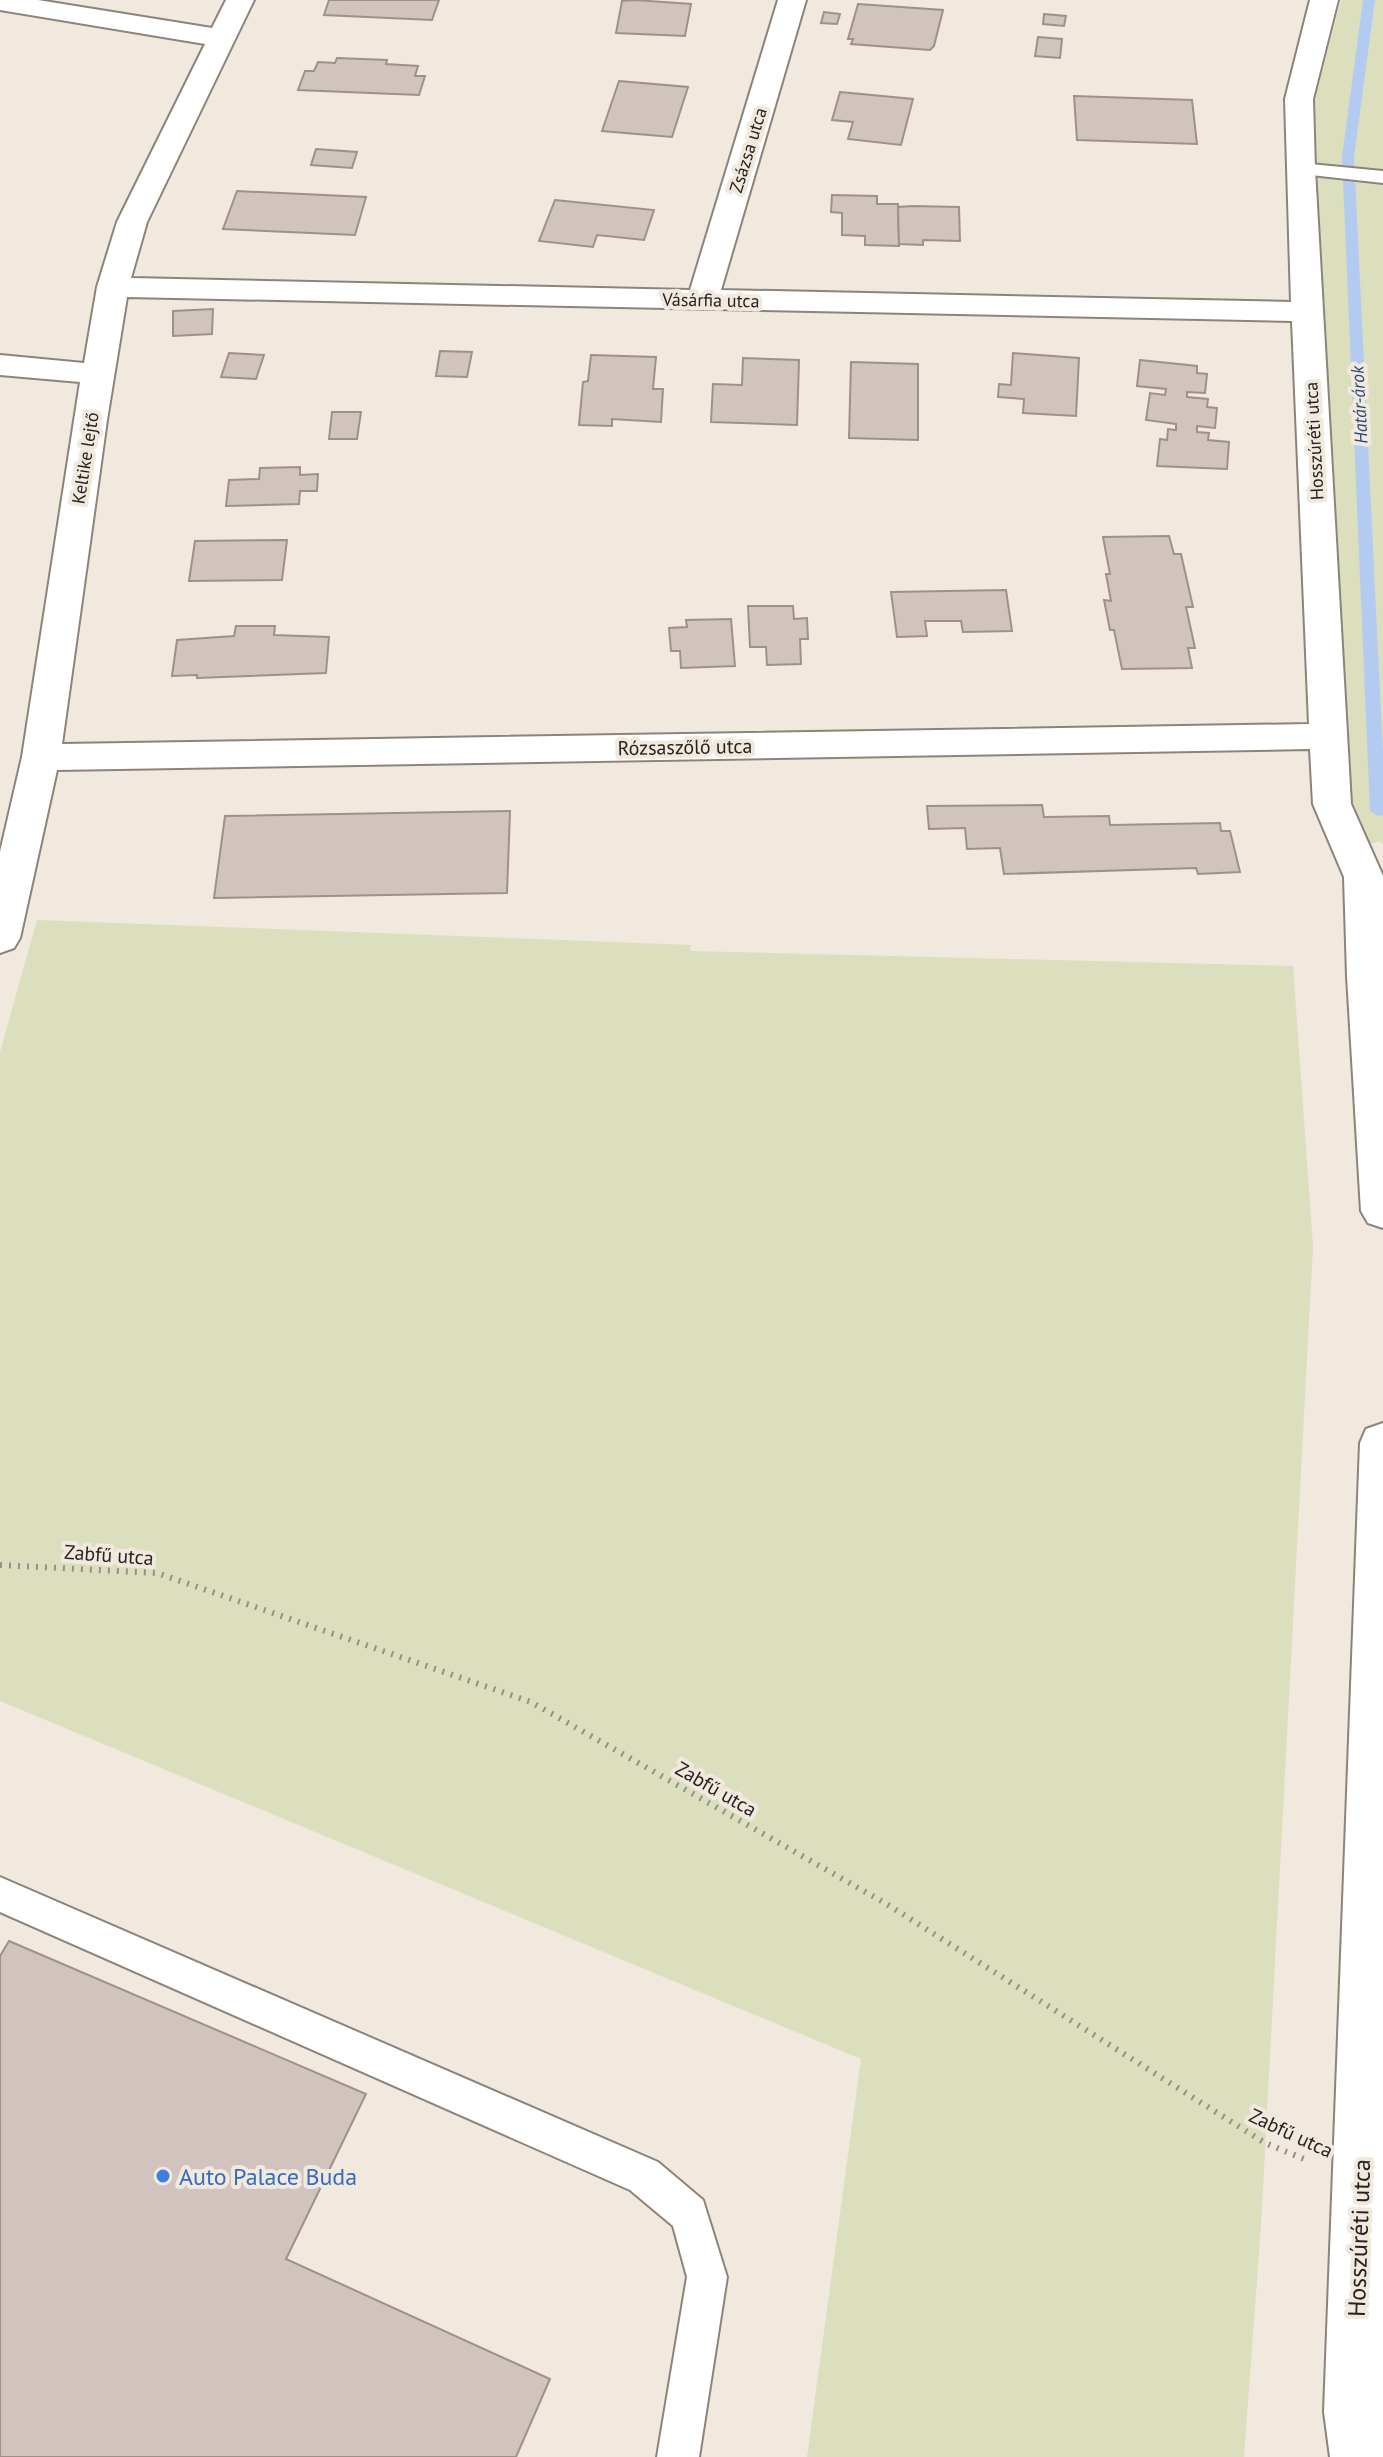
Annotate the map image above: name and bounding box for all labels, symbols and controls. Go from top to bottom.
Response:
street label: Zsázsa utca [724,105,772,195]
street label: Vásárfia utca [661,288,760,312]
water label: Határ-árok [1345,365,1373,445]
street label: Hosszúréti utca [1299,381,1329,501]
street label: Keltike lejtő [66,410,104,506]
street label: Rózsaszőlő utca [618,733,752,761]
street label: Zabfű utca [63,1539,155,1571]
street label: Zabfű utca [671,1755,761,1823]
street label: Zabfű utca [1245,2102,1337,2164]
street label: Hosszúréti utca [1341,2159,1377,2317]
place label: Auto Palace Buda [179,2161,357,2192]
marker: Auto Palace Buda [154,2167,172,2185]

